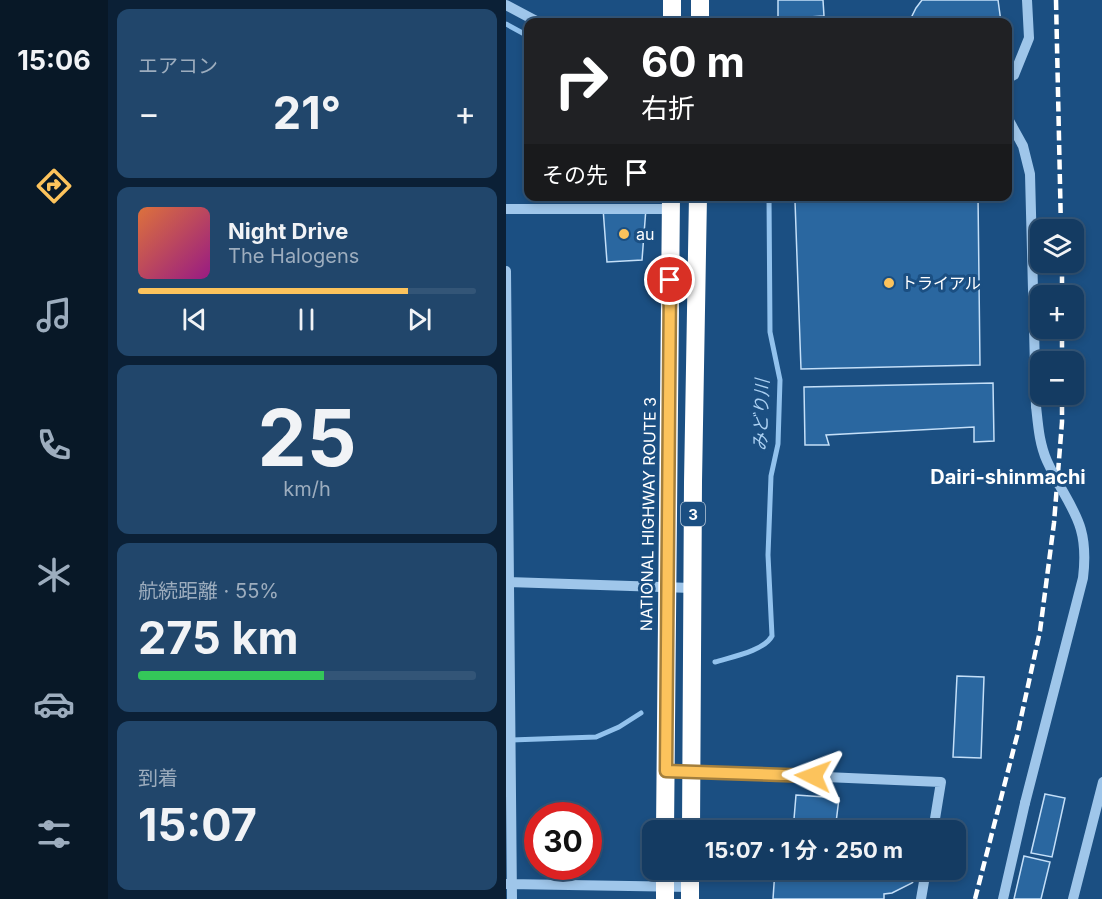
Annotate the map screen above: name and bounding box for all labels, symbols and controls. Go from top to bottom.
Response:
text: 60 m [641,36,745,87]
icon: right [542,42,620,120]
text: 15:06 [17,44,91,77]
text: エアコン [138,54,218,78]
text: 21° [273,85,341,140]
text: 右折 [641,92,695,125]
text: − [138,93,160,133]
text: + [454,93,476,133]
icon: arrive [620,156,653,189]
text: その先 [542,162,608,188]
icon: directions [33,165,75,207]
text: Night Drive [228,218,348,244]
map controls [1030,219,1084,405]
button: layers [1030,219,1084,273]
place label: au [636,224,654,244]
marker: au [617,227,631,241]
text: The Halogens [228,244,359,268]
pin [644,254,695,305]
icon: arrive [653,263,686,296]
place label: トライアル [901,273,981,293]
marker: トライアル [882,276,896,290]
button: + [1030,285,1084,339]
icon: music [33,294,75,336]
icon: previous [178,303,211,336]
icon: pause [290,303,323,336]
icon: next [403,303,436,336]
button: − [1030,351,1084,405]
water label: みどり川 [749,377,773,451]
text: 25 [258,390,357,485]
street label: NATIONAL HIGHWAY ROUTE 3 [636,397,660,631]
icon: phone [33,424,75,466]
district label: Dairi-shinmachi [930,465,1086,489]
text: km/h [283,477,331,501]
road number: 3 [681,502,705,526]
icon: climate [33,554,75,596]
text: 航続距離 · 55% [138,579,279,603]
text: 275 km [138,610,299,665]
icon: car [33,683,75,725]
position arrow [781,744,845,808]
text: 到着 [138,766,178,790]
text: 15:07 [138,797,257,852]
speed limit sign: 30 [524,802,602,880]
icon: filters [33,813,75,855]
text: 15:07 · 1 分 · 250 m [705,837,903,863]

